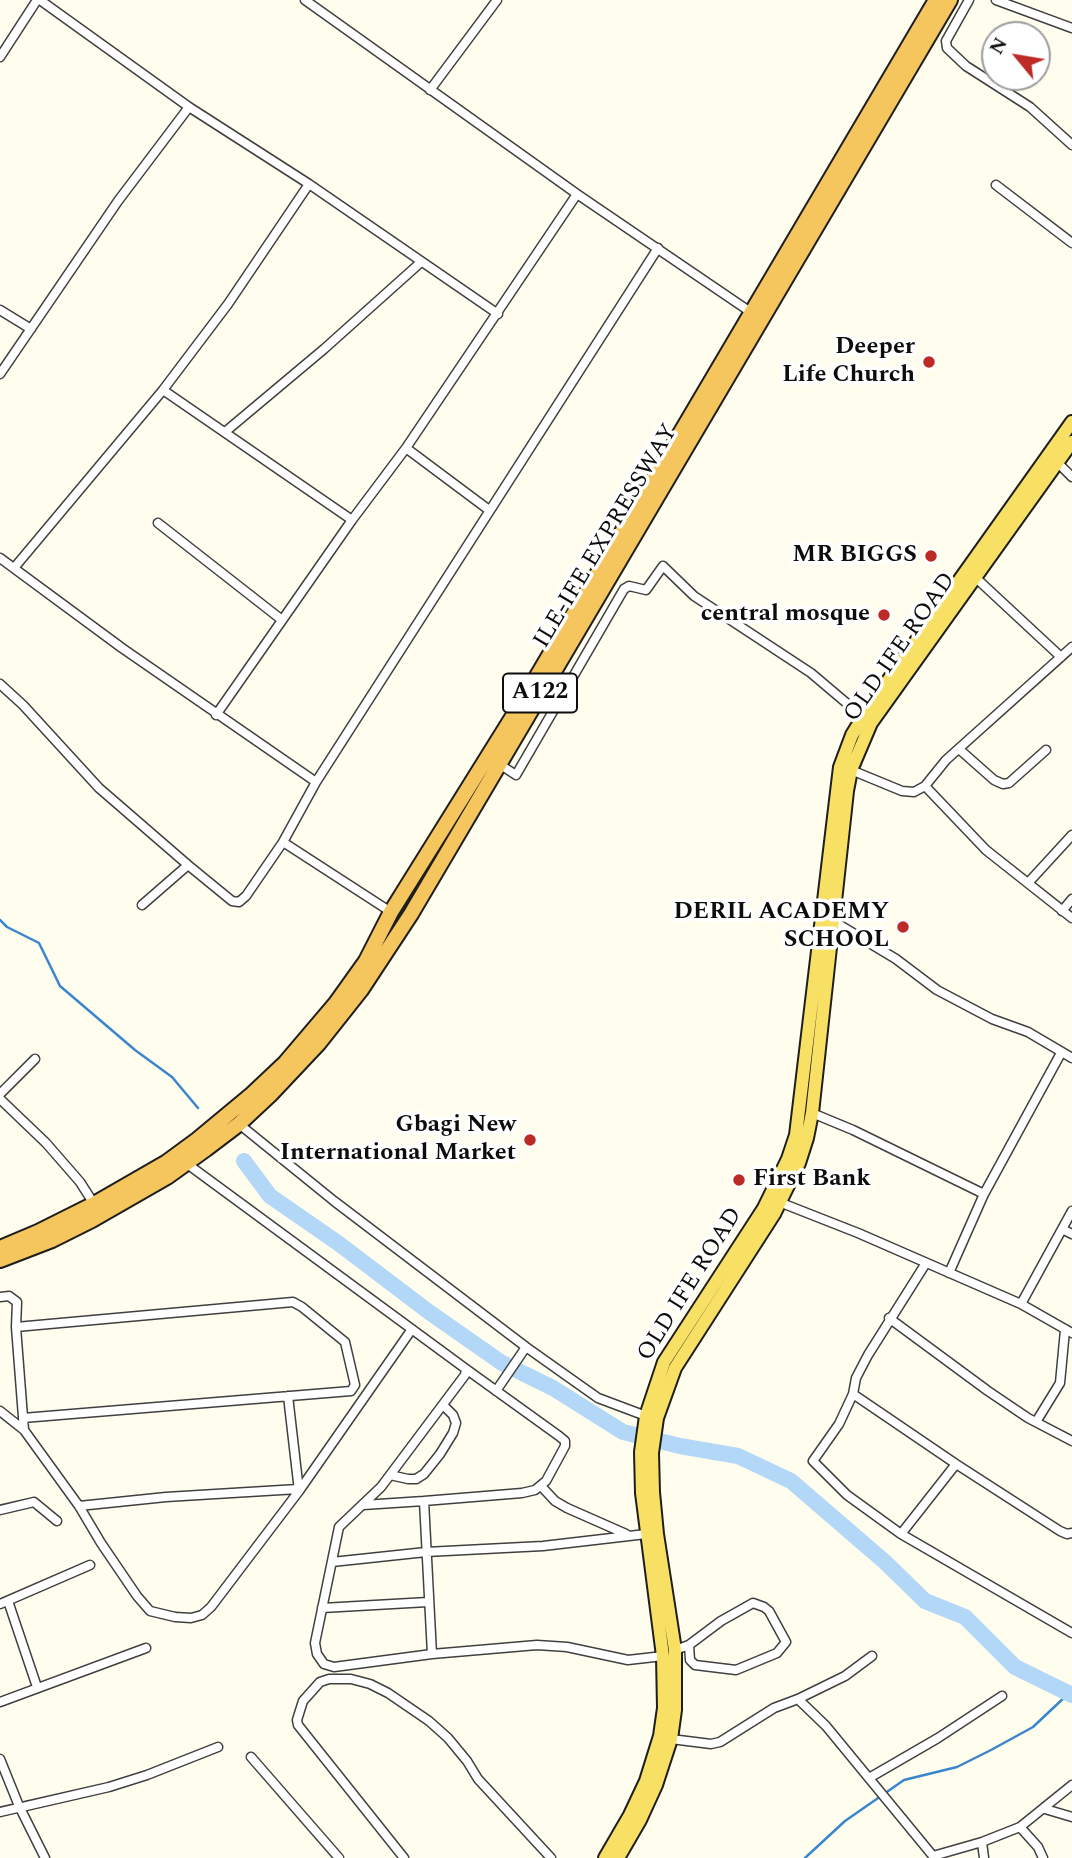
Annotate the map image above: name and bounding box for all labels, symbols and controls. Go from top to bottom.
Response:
north arrow [981,21,1051,91]
text: N [983,32,1016,60]
place label: Deeper Life Church [782,334,915,390]
marker: Deeper Life Church [921,354,937,370]
street label: ILE-IFE EXPRESSWAY [529,420,685,654]
place label: MR BIGGS [792,542,917,570]
marker: MR BIGGS [923,548,939,564]
street label: OLD IFE ROAD [839,568,963,728]
place label: central mosque [701,601,870,629]
marker: central mosque [876,607,892,623]
road number: A122 [503,674,577,712]
place label: DERIL ACADEMY SCHOOL [674,899,889,955]
marker: DERIL ACADEMY SCHOOL [895,919,911,935]
place label: Gbagi New International Market [280,1112,516,1168]
marker: Gbagi New International Market [522,1132,538,1148]
place label: First Bank [753,1166,871,1194]
marker: First Bank [731,1172,747,1188]
street label: OLD IFE ROAD [632,1203,750,1367]

